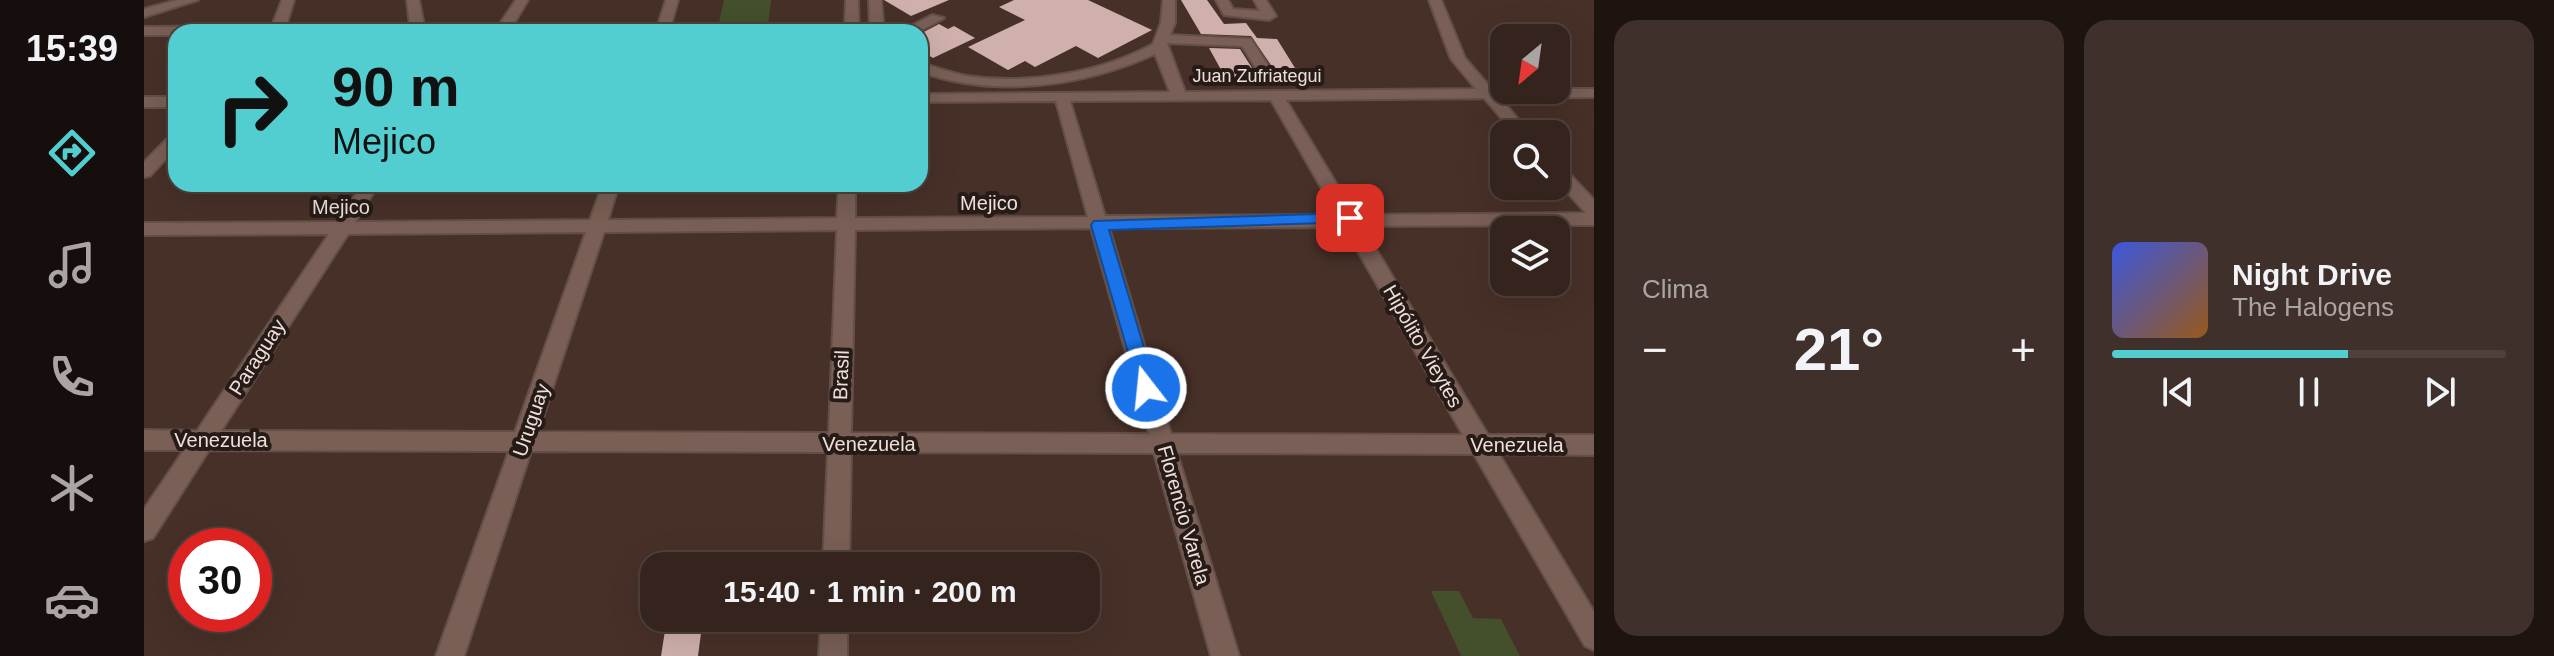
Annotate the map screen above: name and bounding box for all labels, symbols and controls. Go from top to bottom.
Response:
north arrow [1490,24,1570,104]
map controls [1490,24,1570,296]
text: 15:39 [26,28,118,69]
text: 90 m [332,55,460,118]
icon: right [200,56,304,160]
street label: Juan Zufriategui [1192,66,1322,86]
button: search [1490,120,1570,200]
text: Mejico [332,121,436,162]
icon: directions [44,125,100,181]
pin [1316,184,1384,252]
street label: Mejico [960,192,1018,214]
street label: Mejico [312,196,370,218]
icon: arrive [1328,196,1372,240]
button: layers [1490,216,1570,296]
icon: music [44,237,100,293]
text: Night Drive [2232,258,2392,291]
text: Clima [1642,274,1708,304]
street label: Hipólito Vieytes [1379,281,1467,411]
text: The Halogens [2232,292,2394,322]
street label: Paraguay [224,315,290,399]
text: 21° [1794,316,1884,383]
text: − [1642,325,1668,374]
text: + [2010,325,2036,374]
position arrow [1104,346,1188,430]
icon: phone [44,349,100,405]
street label: Brasil [829,350,853,400]
icon: previous [2156,370,2200,414]
icon: pause [2287,370,2331,414]
icon: next [2418,370,2462,414]
street label: Uruguay [508,381,554,459]
street label: Venezuela [174,429,269,451]
street label: Venezuela [822,433,917,455]
street label: Venezuela [1470,434,1565,456]
street label: Florencio Varela [1154,443,1215,588]
icon: climate [44,460,100,516]
speed limit sign: 30 [168,528,272,632]
icon: car [44,572,100,628]
text: 15:40 · 1 min · 200 m [723,575,1017,608]

